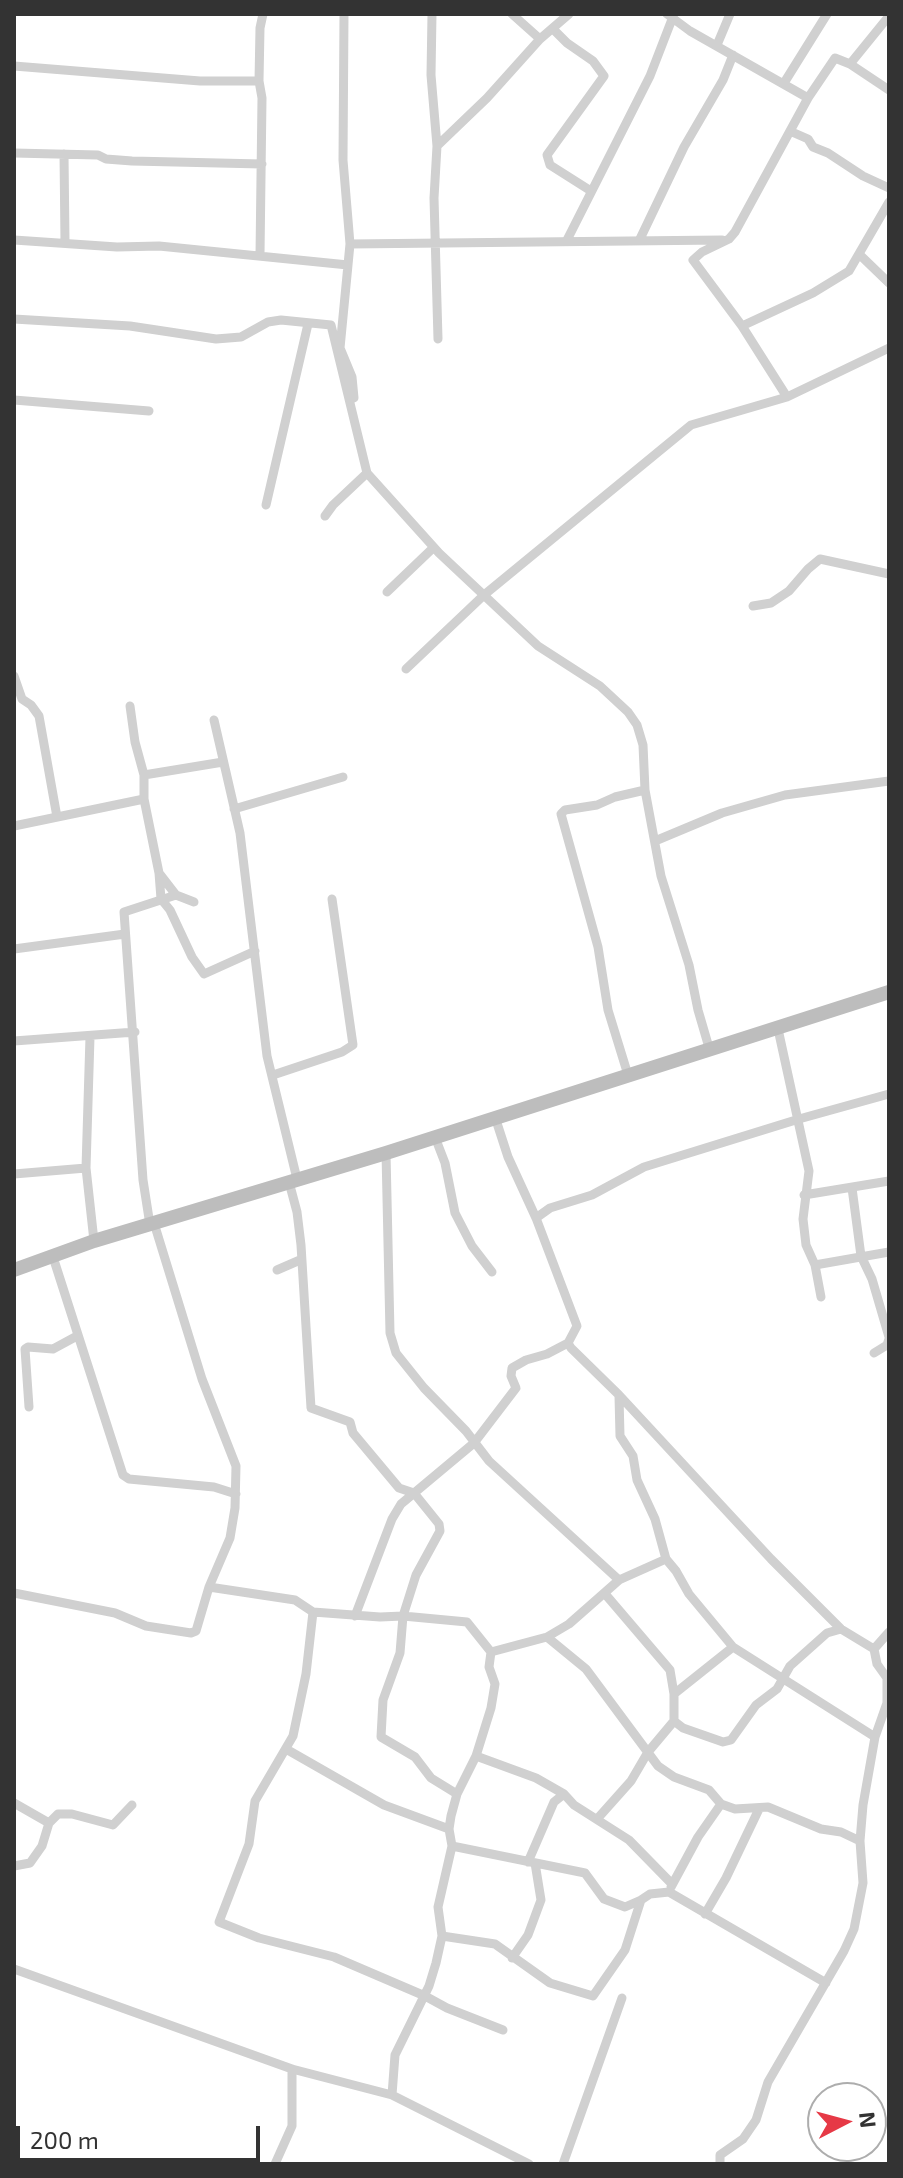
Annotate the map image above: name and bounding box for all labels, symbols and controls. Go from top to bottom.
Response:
north arrow [807,2082,887,2162]
scale bar [20,2110,264,2160]
text: N [855,2110,883,2129]
text: 200 m [30,2125,99,2154]

